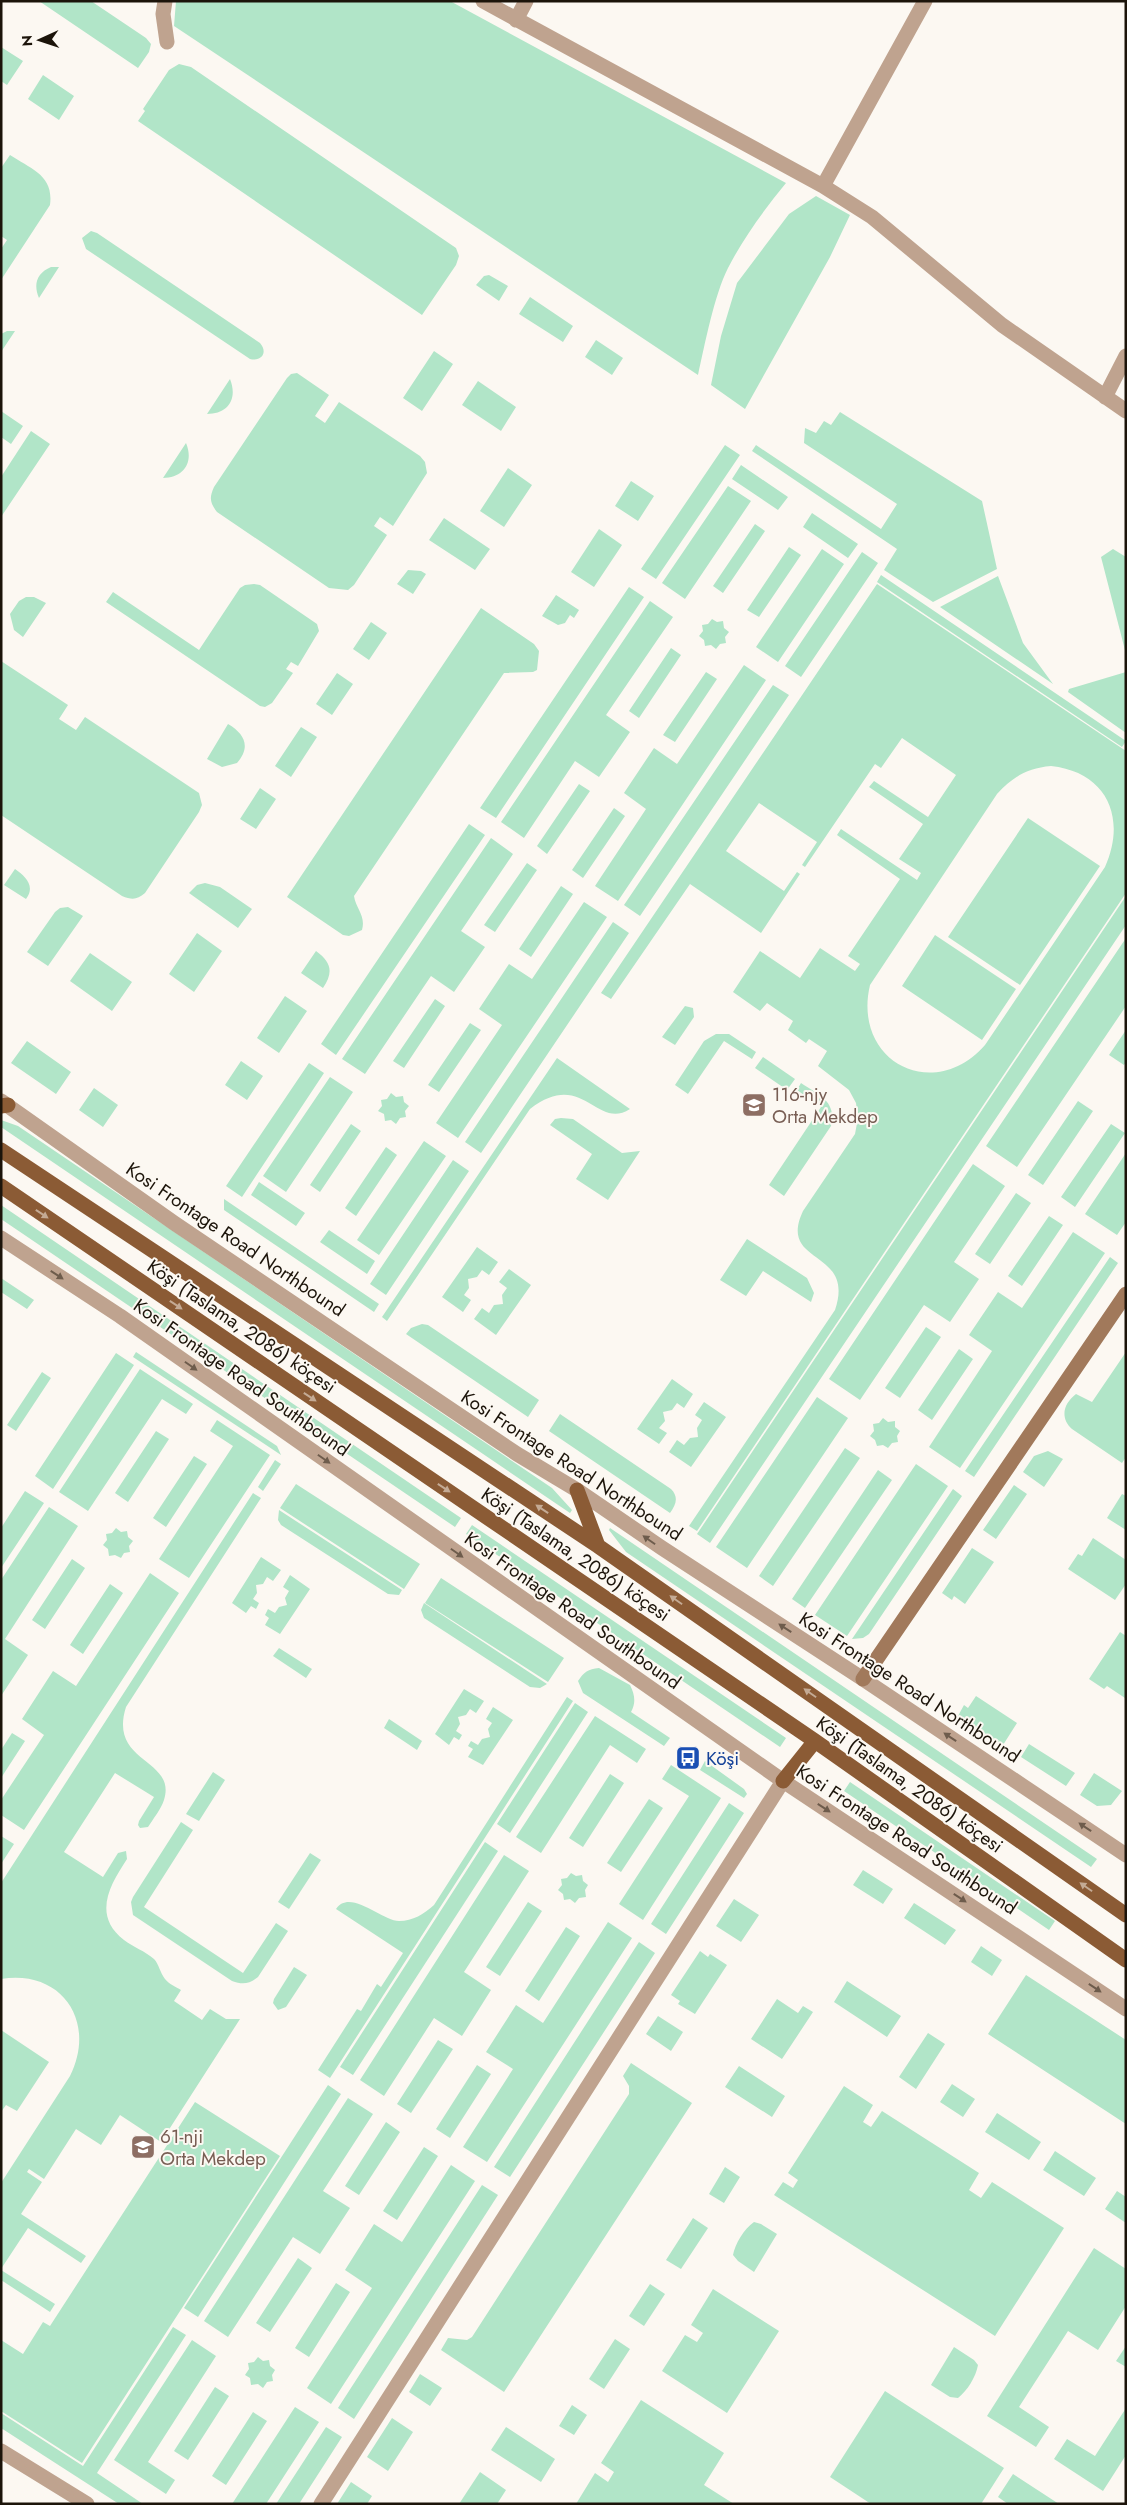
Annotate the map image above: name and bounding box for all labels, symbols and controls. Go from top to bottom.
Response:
north arrow [15,15,65,65]
text: N [17,35,37,47]
place label: 116-njy Orta Mekdep [772,1081,878,1130]
school or university icon: 116-njy Orta Mekdep [741,1092,767,1118]
street label: Kosi Frontage Road Northbound [121,1156,351,1323]
one-way arrow [35,1209,48,1219]
street label: Köşi (Taslama, 2086) köçesi [142,1253,342,1400]
one-way arrow [50,1270,63,1280]
street label: Kosi Frontage Road Southbound [128,1292,355,1463]
one-way arrow [169,1300,183,1310]
one-way arrow [184,1361,198,1371]
street label: Kosi Frontage Road Northbound [456,1383,688,1547]
one-way arrow [303,1392,317,1402]
one-way arrow [317,1454,330,1465]
street label: Köşi (Taslama, 2086) köçesi [476,1481,676,1628]
one-way arrow [438,1483,451,1493]
one-way arrow [535,1504,549,1513]
street label: Kosi Frontage Road Southbound [459,1525,686,1696]
one-way arrow [642,1535,656,1545]
one-way arrow [450,1548,464,1558]
one-way arrow [669,1595,683,1605]
street label: Kosi Frontage Road Northbound [794,1605,1026,1769]
one-way arrow [779,1624,792,1633]
one-way arrow [803,1688,816,1698]
street label: Köşi (Taslama, 2086) köçesi [811,1710,1009,1859]
one-way arrow [944,1732,957,1742]
bus stop icon: Köşi [675,1745,701,1771]
place label: Köşi [706,1745,739,1772]
street label: Kosi Frontage Road Southbound [791,1758,1022,1921]
one-way arrow [817,1803,831,1813]
one-way arrow [1079,1822,1092,1832]
one-way arrow [1079,1882,1093,1892]
one-way arrow [953,1893,966,1903]
one-way arrow [1088,1983,1101,1993]
place label: 61-nji Orta Mekdep [160,2123,266,2172]
school or university icon: 61-nji Orta Mekdep [130,2134,156,2160]

